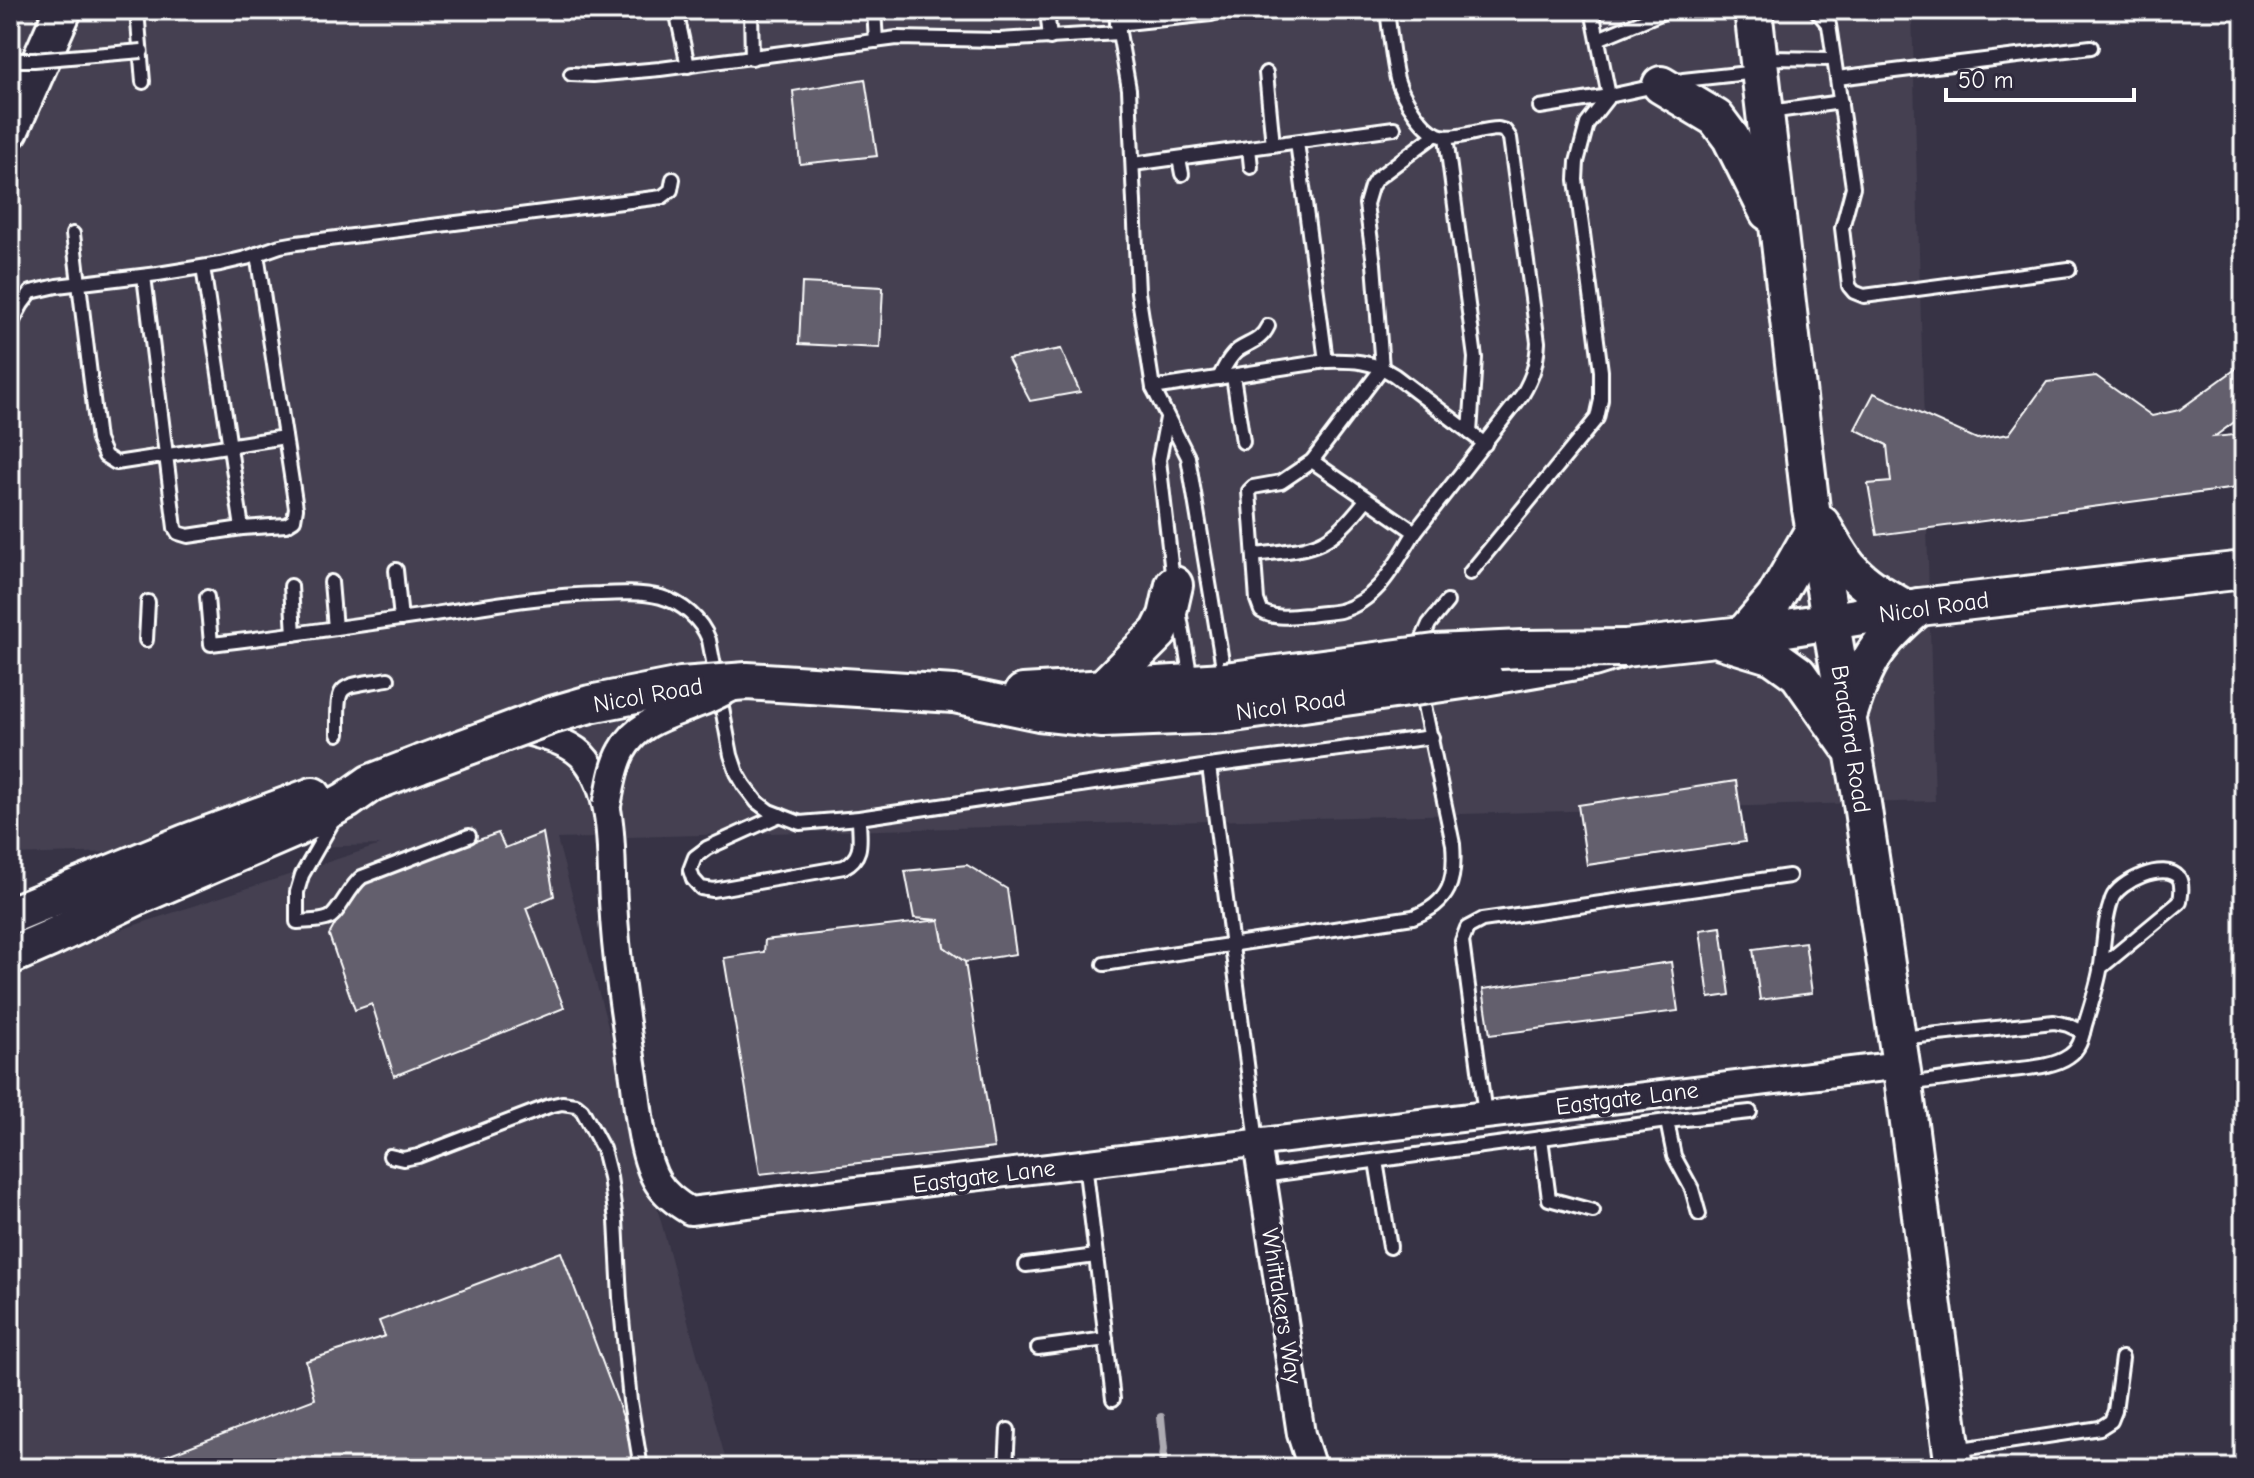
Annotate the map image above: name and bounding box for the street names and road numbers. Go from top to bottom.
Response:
street label: Nicol Road [1877,585,1991,629]
street label: Bradford Road [1825,663,1877,815]
street label: Nicol Road [591,672,705,718]
street label: Nicol Road [1234,683,1348,727]
street label: Eastgate Lane [1554,1075,1700,1121]
street label: Eastgate Lane [911,1153,1057,1199]
street label: Whittakers Way [1256,1226,1308,1386]

